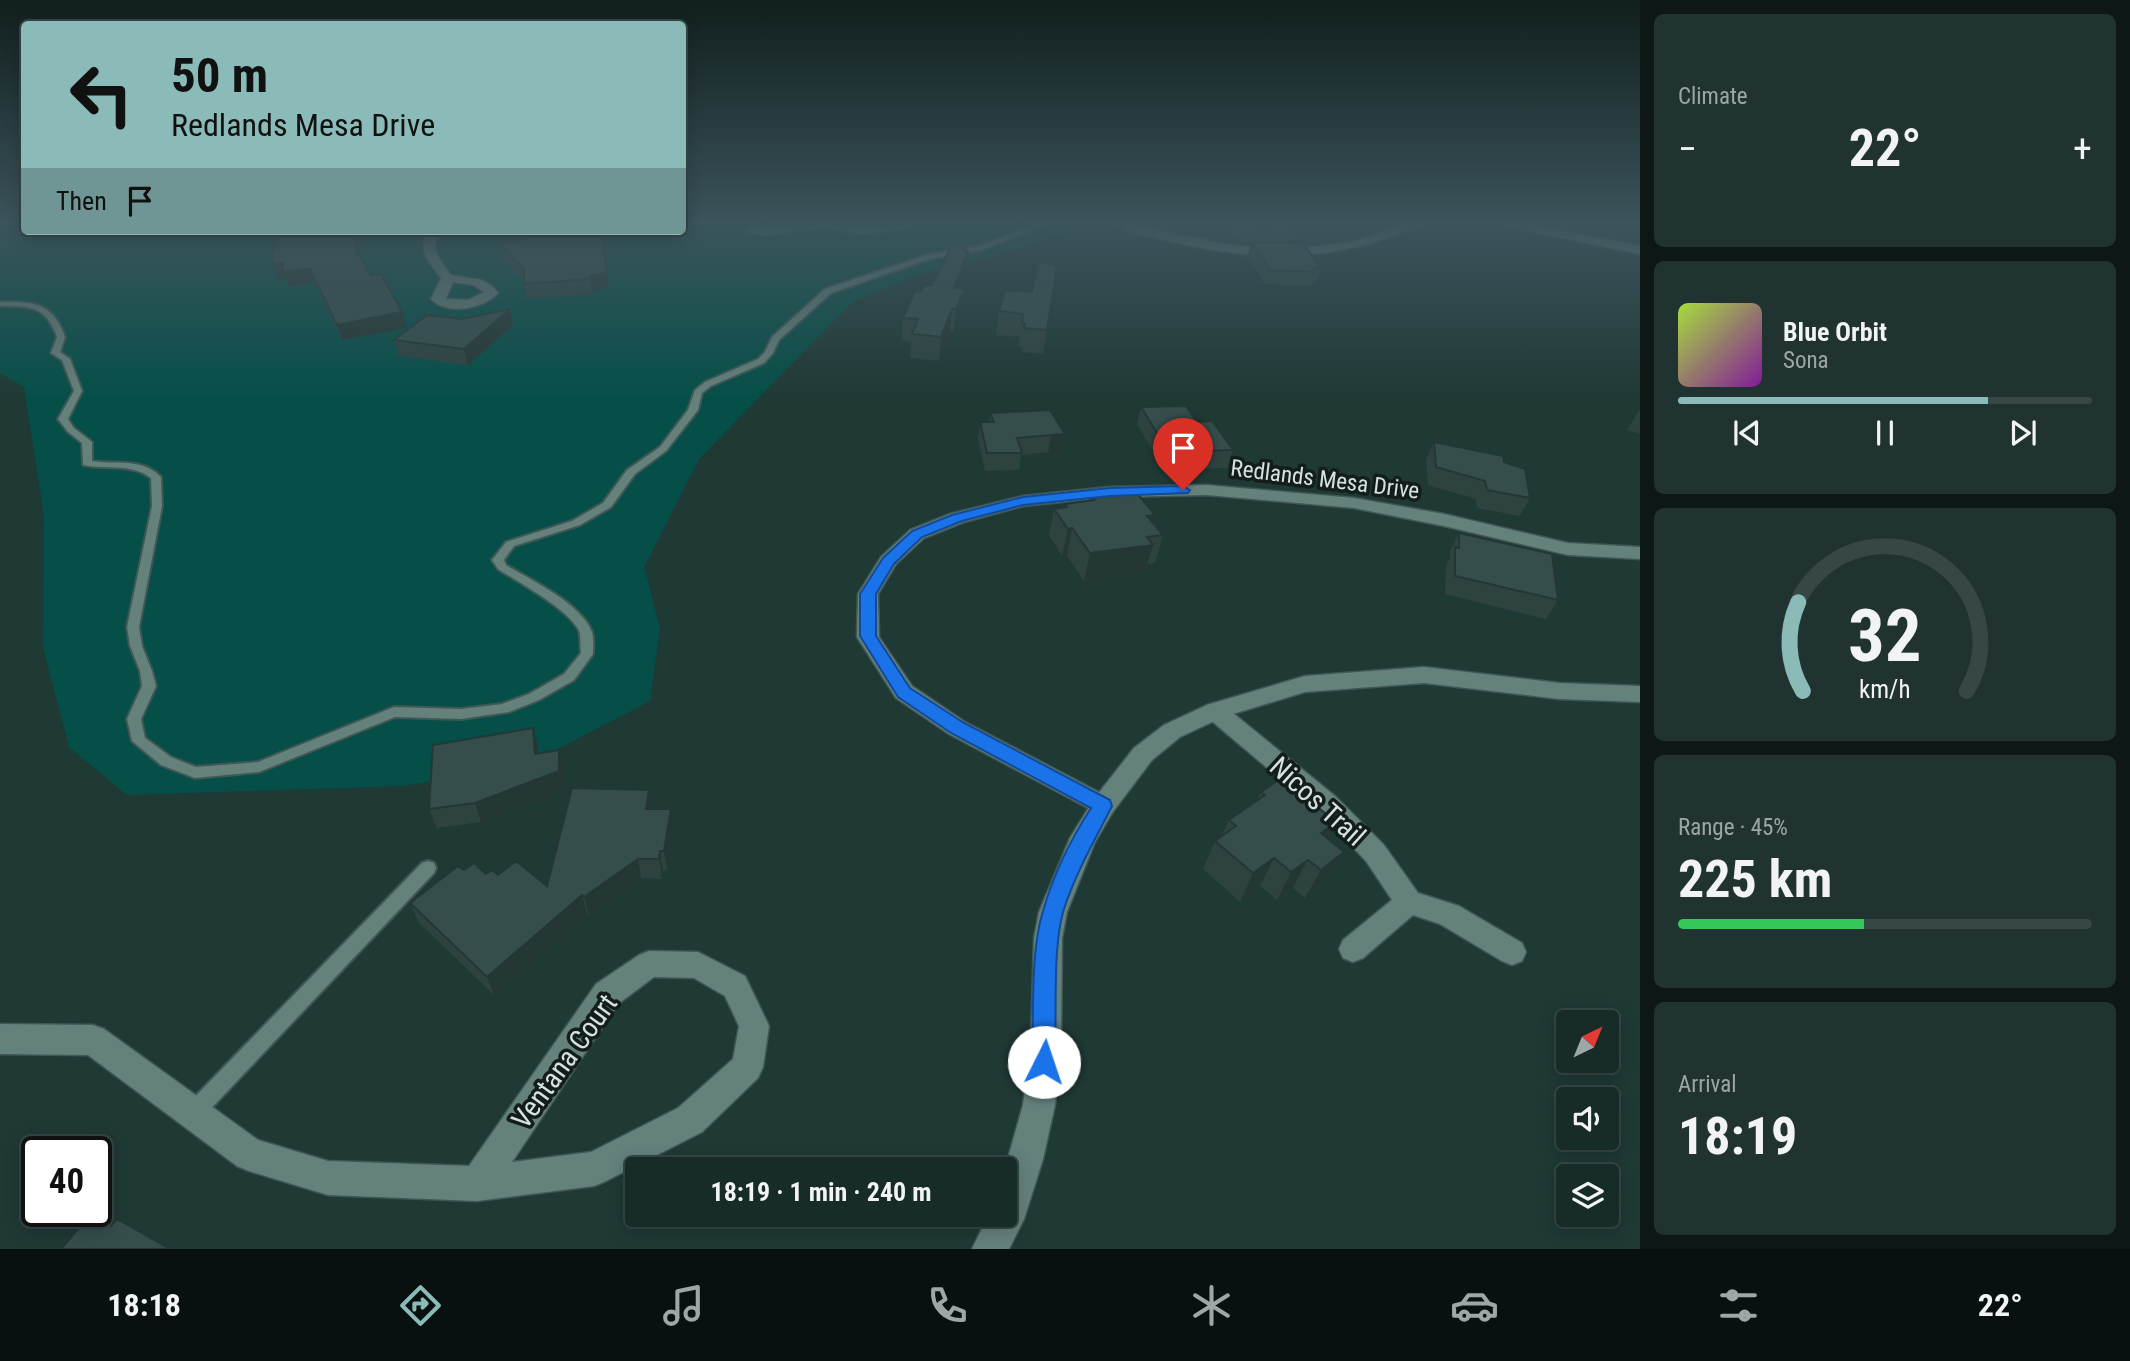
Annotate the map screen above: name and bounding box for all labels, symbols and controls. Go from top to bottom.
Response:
text: 50 m [171,47,268,104]
icon: left [56,49,147,140]
text: Climate [1678,83,1748,110]
text: Redlands Mesa Drive [171,106,435,144]
text: 22° [1849,118,1921,179]
text: − [1678,127,1697,171]
text: + [2073,127,2092,171]
icon: arrive [121,182,159,220]
text: Then [56,186,107,216]
text: Blue Orbit [1783,317,1887,347]
text: Sona [1783,347,1829,374]
icon: previous [1728,414,1766,452]
icon: pause [1866,414,1904,452]
icon: next [2004,414,2042,452]
pin [1153,418,1213,490]
icon: arrive [1164,429,1202,467]
street label: Redlands Mesa Drive [1229,455,1421,504]
text: 32 [1848,593,1922,679]
text: km/h [1859,674,1911,703]
street label: Nicos Trail [1263,750,1372,853]
text: Range · 45% [1678,814,1788,841]
text: 225 km [1678,849,1832,910]
street label: Ventana Court [505,988,624,1135]
north arrow [1556,1010,1619,1073]
map controls [1556,1010,1619,1227]
position arrow [1007,1025,1081,1099]
text: Arrival [1678,1071,1737,1098]
button: sound [1556,1087,1619,1150]
text: 18:19 [1678,1106,1797,1167]
speed limit sign: 40 [21,1136,112,1227]
button: layers [1556,1164,1619,1227]
text: 18:19 · 1 min · 240 m [711,1177,931,1207]
icon: directions [396,1281,445,1330]
icon: music [659,1281,708,1330]
icon: phone [923,1281,972,1330]
icon: climate [1187,1281,1236,1330]
icon: car [1450,1281,1499,1330]
icon: filters [1714,1281,1763,1330]
text: 18:18 [107,1286,181,1324]
text: 22° [1978,1286,2023,1324]

